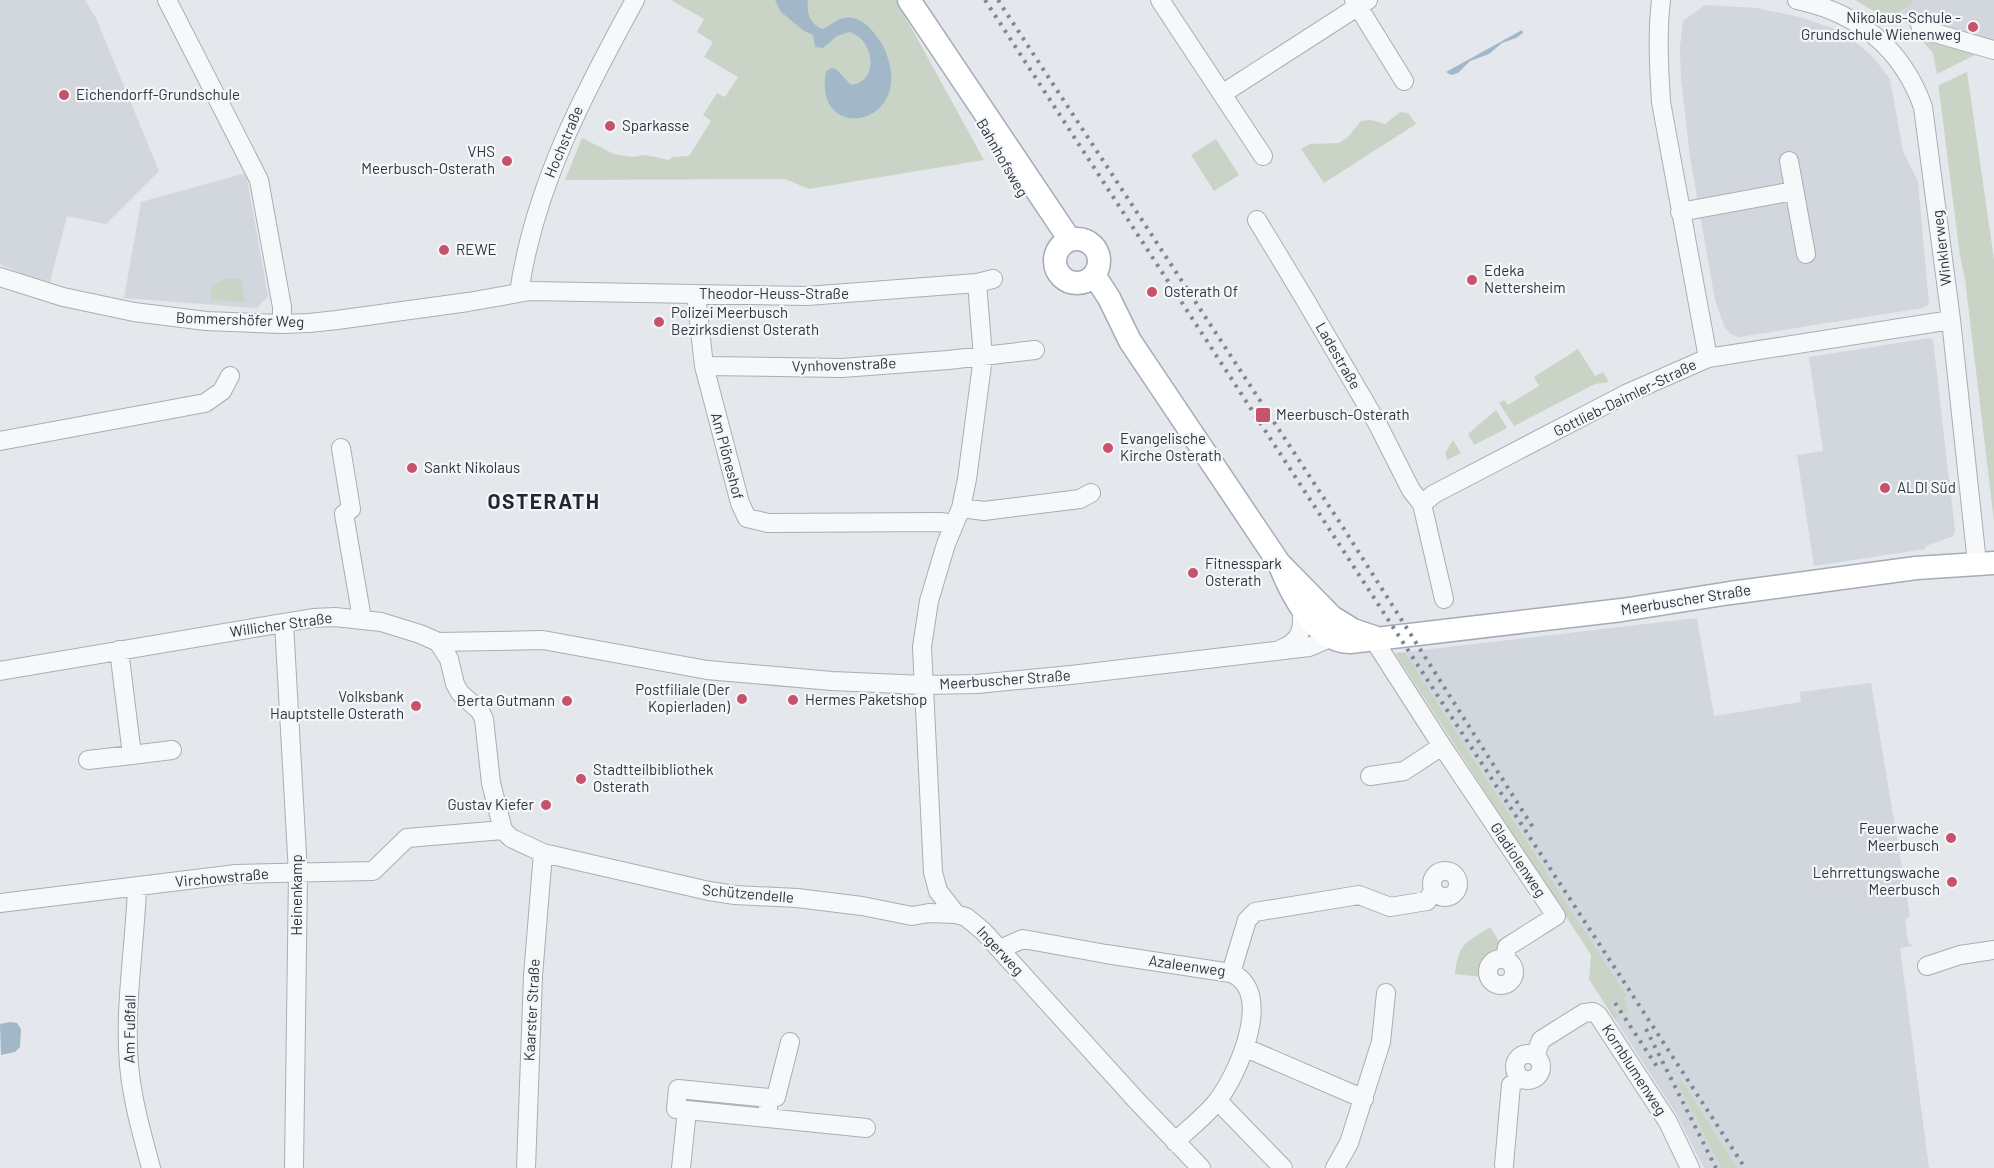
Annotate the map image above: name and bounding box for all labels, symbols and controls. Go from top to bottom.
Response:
place label: Nikolaus-Schule - Grundschule Wienenweg [1801,8,1961,43]
marker: Nikolaus-Schule - Grundschule Wienenweg [1966,20,1980,34]
place label: Eichendorff-Grundschule [76,85,240,103]
marker: Eichendorff-Grundschule [57,88,71,102]
street label: Hochstraße [540,103,586,180]
street label: Bahnhofsweg [973,115,1033,200]
place label: Sparkasse [622,116,689,134]
marker: Sparkasse [603,119,617,133]
place label: VHS Meerbusch-Osterath [361,142,495,177]
marker: VHS Meerbusch-Osterath [500,154,514,168]
street label: Winklerweg [1927,209,1955,287]
place label: REWE [456,240,497,258]
marker: REWE [437,243,451,257]
place label: Edeka Nettersheim [1484,261,1566,296]
marker: Edeka Nettersheim [1465,273,1479,287]
place label: Osterath Of [1164,282,1238,300]
street label: Theodor-Heuss-Straße [699,284,849,302]
marker: Osterath Of [1145,285,1159,299]
place label: Polizei Meerbusch Bezirksdienst Osterath [671,303,819,338]
street label: Bommershöfer Weg [176,308,305,330]
marker: Polizei Meerbusch Bezirksdienst Osterath [652,315,666,329]
street label: Ladestraße [1312,319,1365,392]
street label: Vynhovenstraße [791,353,897,375]
street label: Gottlieb-Daimler-Straße [1550,355,1699,440]
place label: Meerbusch-Osterath [1276,405,1410,423]
marker: Meerbusch-Osterath [1254,406,1272,424]
street label: Am Plöneshof [708,410,748,501]
place label: Evangelische Kirche Osterath [1120,429,1222,464]
marker: Evangelische Kirche Osterath [1101,441,1115,455]
place label: Sankt Nikolaus [424,458,520,476]
marker: Sankt Nikolaus [405,461,419,475]
place label: ALDI Süd [1897,478,1956,496]
marker: ALDI Süd [1878,481,1892,495]
district label: OSTERATH [488,488,600,513]
place label: Fitnesspark Osterath [1205,554,1282,589]
marker: Fitnesspark Osterath [1186,566,1200,580]
street label: Meerbuscher Straße [1619,580,1752,618]
street label: Willicher Straße [228,608,333,640]
street label: Meerbuscher Straße [939,665,1071,693]
place label: Postfiliale (Der Kopierladen) [635,680,731,715]
place label: Volksbank Hauptstelle Osterath [270,687,404,722]
place label: Hermes Paketshop [805,690,927,708]
place label: Berta Gutmann [457,691,555,709]
marker: Postfiliale (Der Kopierladen) [735,692,749,706]
marker: Hermes Paketshop [786,693,800,707]
marker: Berta Gutmann [560,694,574,708]
marker: Volksbank Hauptstelle Osterath [409,699,423,713]
place label: Stadtteilbibliothek Osterath [593,760,714,795]
marker: Stadtteilbibliothek Osterath [574,772,588,786]
place label: Gustav Kiefer [447,795,535,813]
marker: Gustav Kiefer [539,798,553,812]
street label: Gladiolenweg [1487,819,1550,900]
place label: Feuerwache Meerbusch [1859,819,1939,854]
marker: Feuerwache Meerbusch [1944,831,1958,845]
street label: Heinenkamp [287,854,305,936]
place label: Lehrrettungswache Meerbusch [1813,863,1940,898]
street label: Virchowstraße [174,864,270,890]
marker: Lehrrettungswache Meerbusch [1945,875,1959,889]
street label: Schützendelle [702,880,795,906]
street label: Ingerweg [974,922,1028,979]
street label: Azaleenweg [1148,951,1227,979]
street label: Kaarster Straße [519,958,543,1062]
street label: Am Fußfall [119,995,139,1063]
street label: Kornblumenweg [1599,1020,1671,1118]

